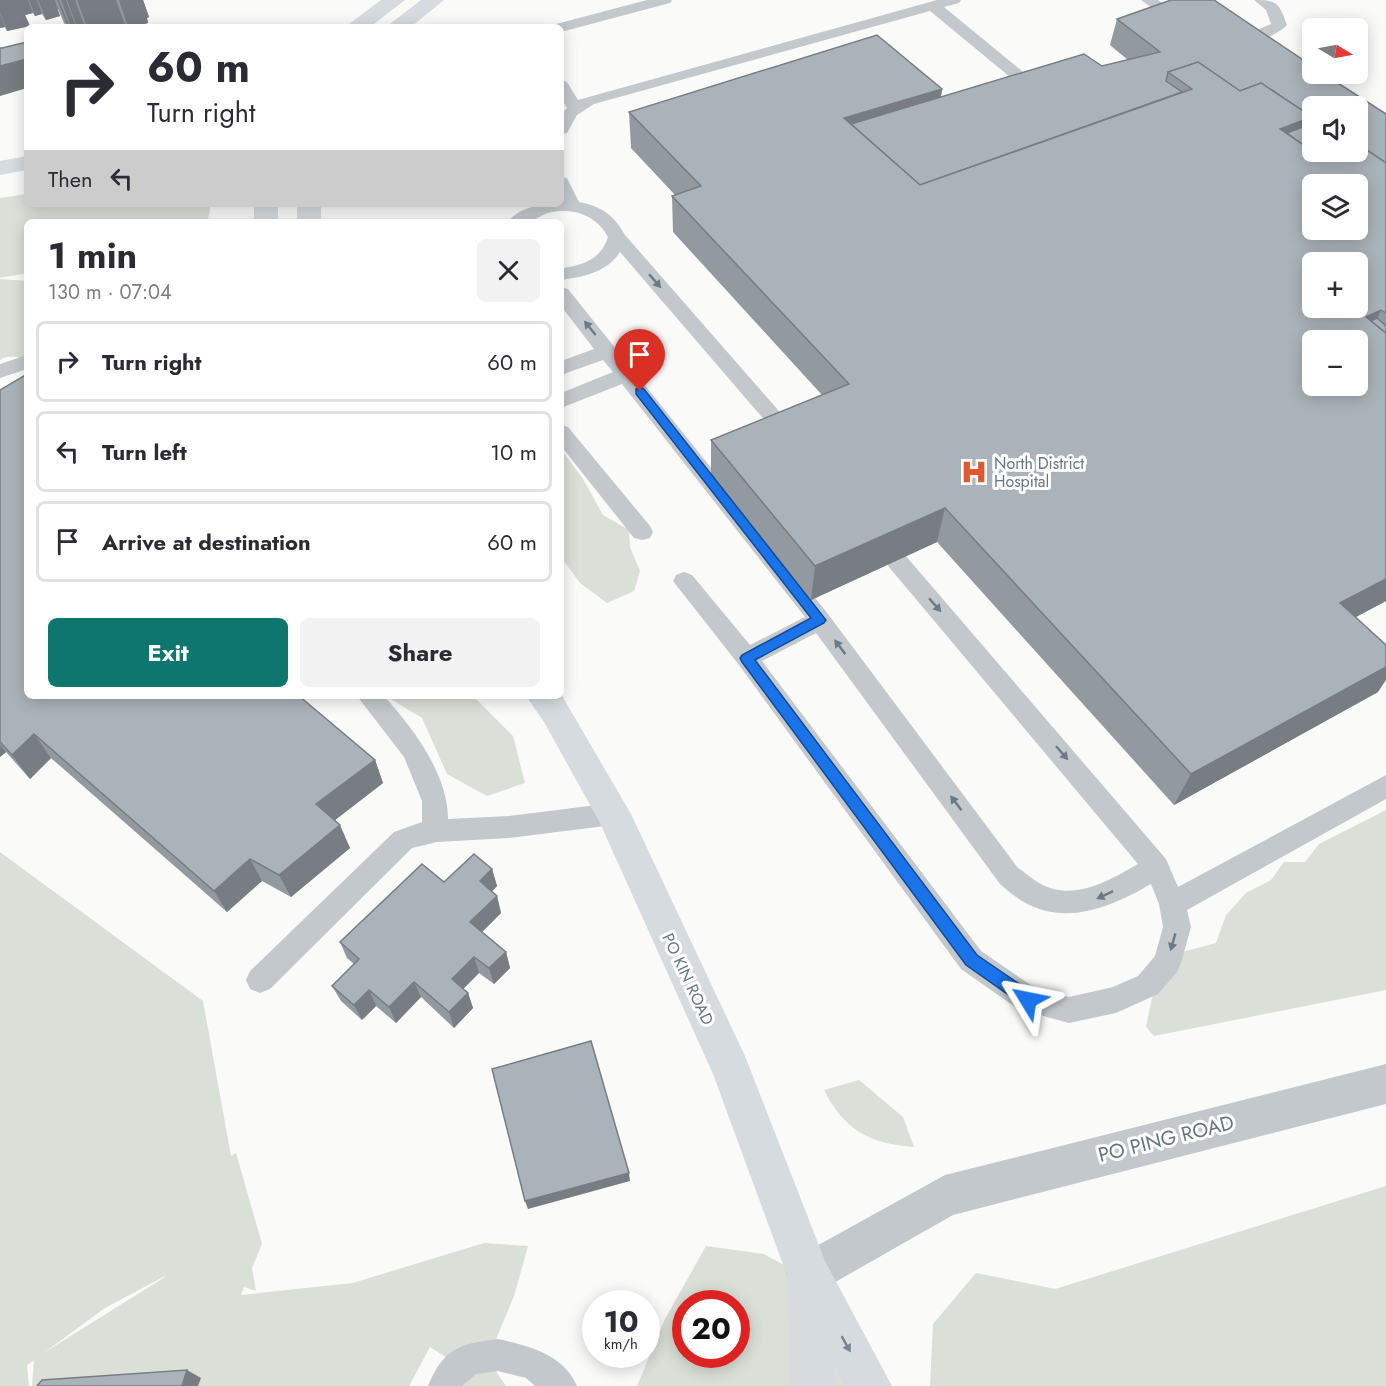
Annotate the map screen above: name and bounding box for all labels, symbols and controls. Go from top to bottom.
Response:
north arrow [1302,18,1368,84]
map controls [1302,18,1368,396]
text: 60 m [147,37,250,98]
icon: right [48,48,126,126]
text: Turn right [147,93,255,132]
button: sound [1302,96,1368,162]
icon: left [105,162,138,195]
text: Then [48,163,93,195]
button: layers [1302,174,1368,240]
text: 1 min [48,229,137,281]
button: close [477,239,540,302]
button: + [1302,252,1368,318]
one-way arrow [649,273,662,289]
text: 130 m · 07:04 [48,278,172,307]
one-way arrow [583,320,596,336]
pin [614,329,665,391]
button: − [1302,330,1368,396]
icon: arrive [623,338,656,371]
icon: right [51,345,84,378]
text: Turn right [102,346,202,378]
text: 60 m [487,346,537,378]
icon: left [51,435,84,468]
text: Turn left [102,436,187,468]
text: 10 m [490,436,537,468]
place label: North District Hospital [994,452,1084,493]
hospital icon: North District Hospital [959,457,989,487]
icon: arrive [51,525,84,558]
text: Arrive at destination [102,526,311,558]
text: 60 m [487,526,537,558]
one-way arrow [928,598,942,613]
button: Exit [48,618,288,687]
button: Share [300,618,540,687]
one-way arrow [834,639,846,654]
one-way arrow [1055,745,1068,760]
one-way arrow [950,796,962,812]
one-way arrow [1097,890,1114,899]
street label: PO KIN ROAD [657,929,719,1029]
one-way arrow [1168,933,1177,951]
position arrow [996,968,1060,1032]
street label: PO PING ROAD [1095,1108,1237,1170]
speed limit sign: 20 [672,1290,750,1368]
text: 10 [603,1300,639,1343]
text: km/h [604,1333,638,1355]
one-way arrow [841,1336,851,1353]

